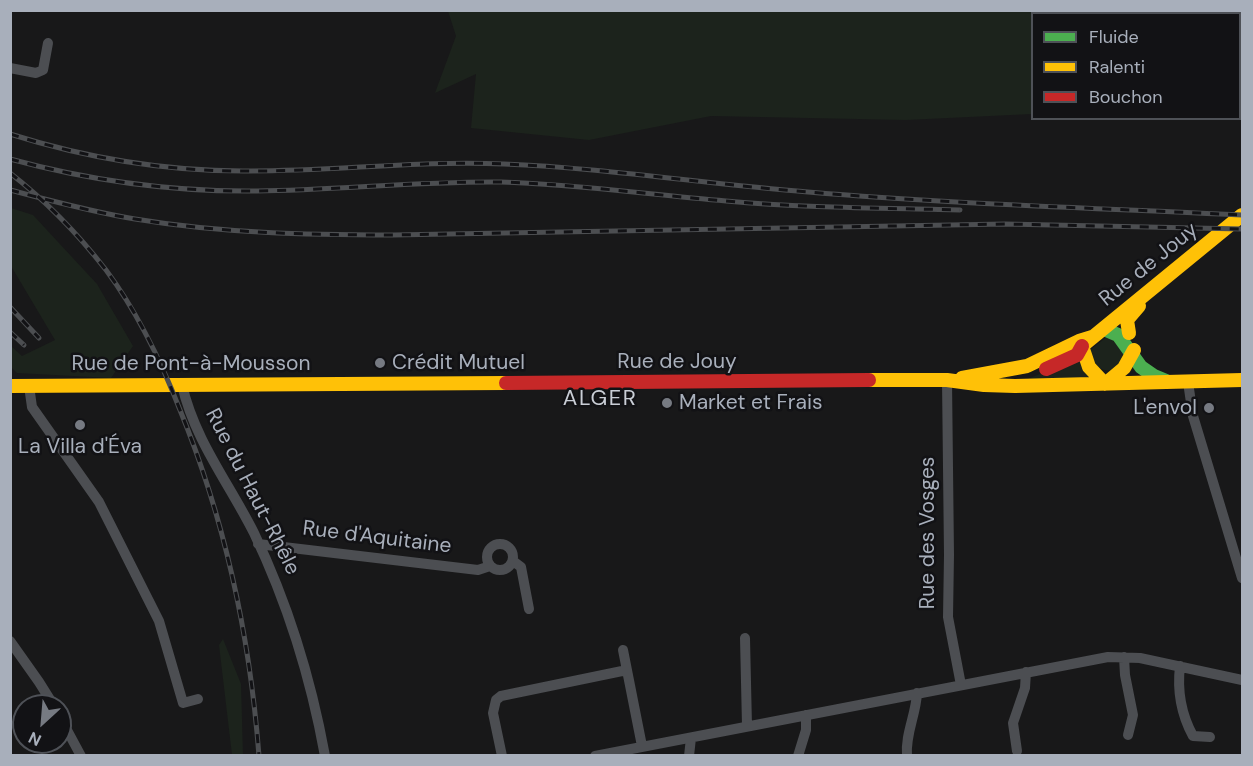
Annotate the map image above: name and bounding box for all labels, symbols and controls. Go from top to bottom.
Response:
legend [1031,12,1241,120]
text: Fluide [1089,25,1139,49]
text: Ralenti [1089,55,1145,79]
text: Bouchon [1089,85,1163,109]
street label: Rue de Jouy [1095,218,1203,312]
street label: Rue de Jouy [617,349,737,375]
place label: Crédit Mutuel [392,350,525,376]
street label: Rue de Pont-à-Mousson [72,351,310,377]
marker: Crédit Mutuel [373,356,387,370]
district label: ALGER [563,386,637,412]
place label: Market et Frais [679,390,822,416]
place label: L'envol [1133,395,1197,421]
marker: Market et Frais [660,396,674,410]
marker: L'envol [1202,401,1216,415]
street label: Rue du Haut-Rhêle [199,405,305,579]
marker: La Villa d'Éva [73,418,87,432]
place label: La Villa d'Éva [18,434,142,460]
street label: Rue des Vosges [915,457,941,609]
street label: Rue d'Aquitaine [301,516,453,560]
north arrow [12,694,72,754]
text: N [25,727,45,751]

